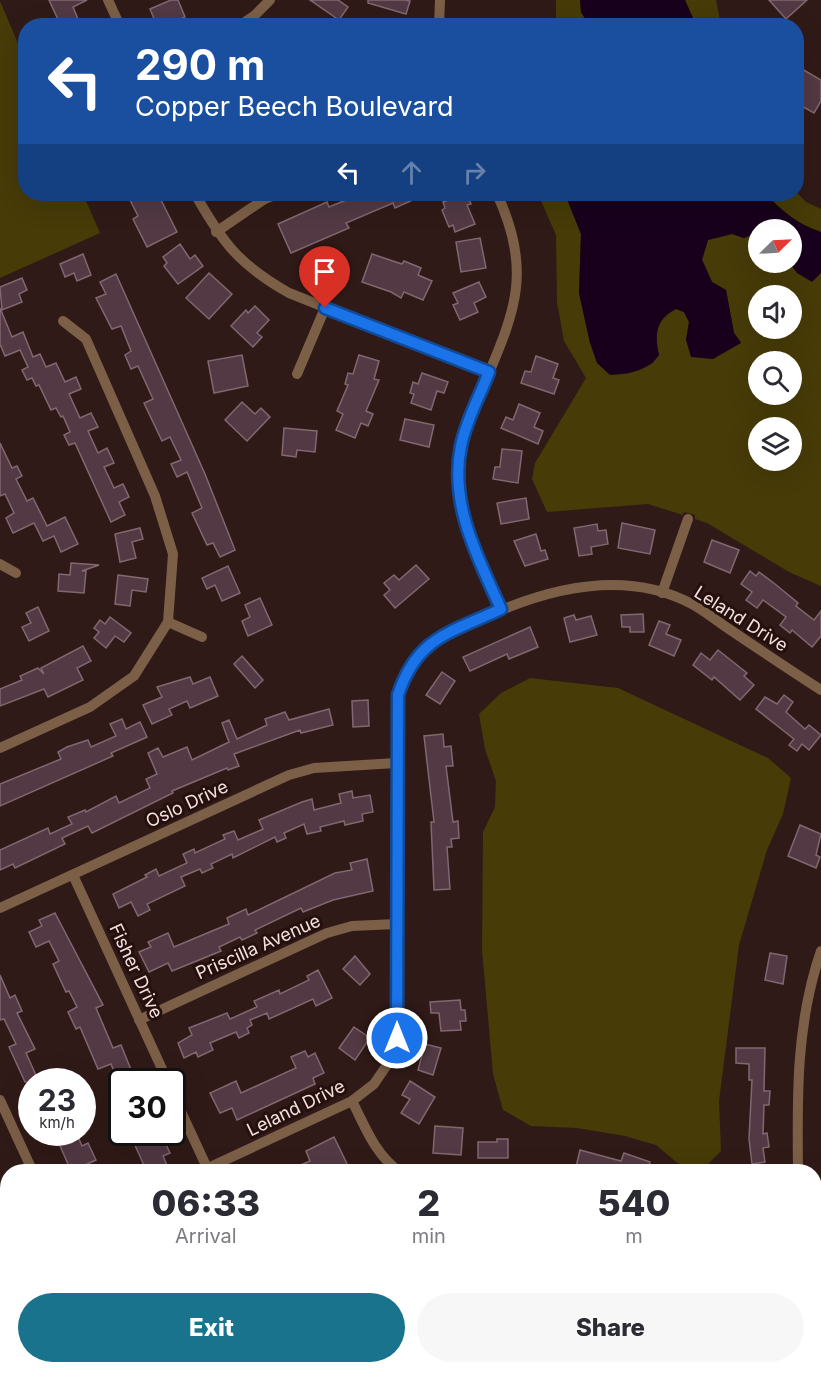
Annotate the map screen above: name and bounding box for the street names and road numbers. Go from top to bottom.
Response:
street label: Leland Drive [691,581,792,656]
street label: Oslo Drive [142,775,231,832]
street label: Priscilla Avenue [192,910,323,983]
street label: Fisher Drive [105,920,168,1022]
street label: Leland Drive [243,1075,348,1140]

